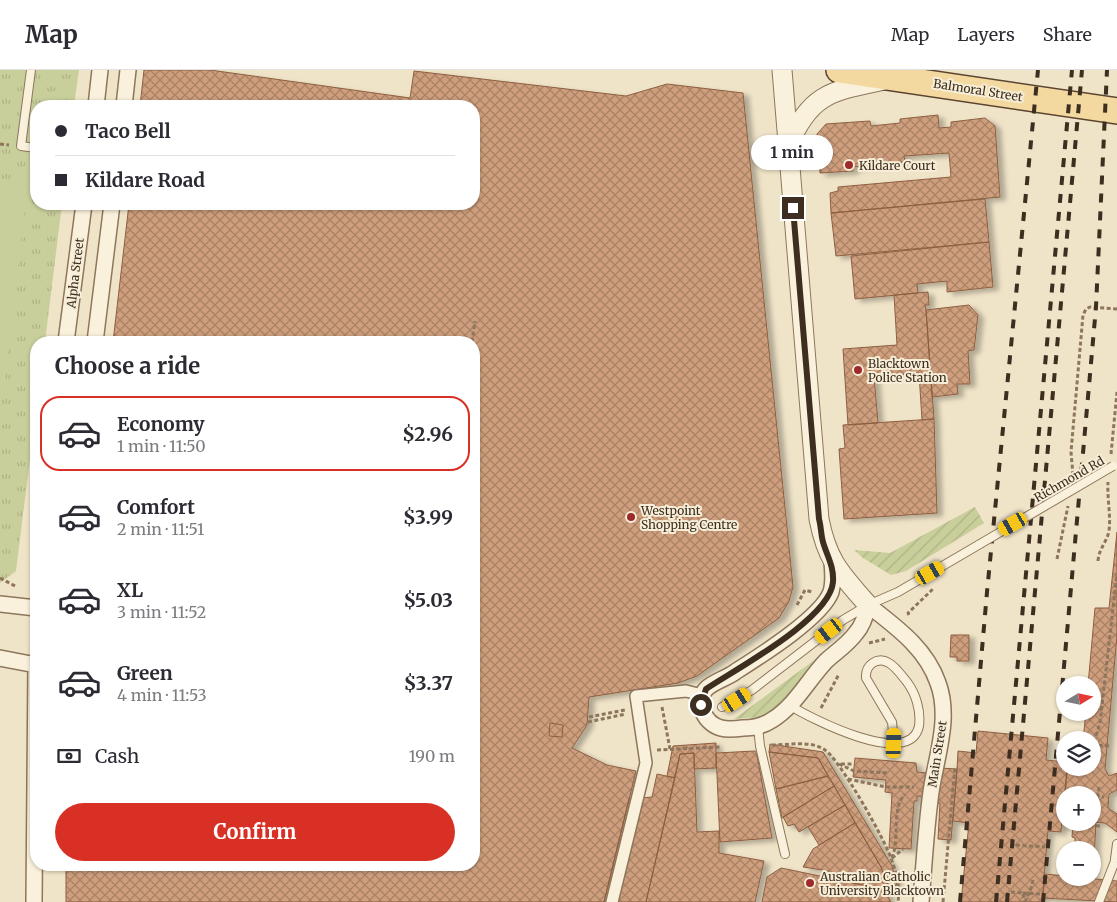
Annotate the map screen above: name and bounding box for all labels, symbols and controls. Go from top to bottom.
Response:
text: Map [25,19,78,50]
text: Map [891,23,929,46]
text: Layers [957,23,1015,46]
text: Share [1043,23,1092,46]
street label: Balmoral Street [932,76,1024,105]
text: Taco Bell [85,119,171,143]
callout: 1 min [752,136,834,170]
text: 1 min [770,142,814,162]
place label: Kildare Court [859,158,936,173]
marker: Kildare Court [843,159,855,171]
text: Kildare Road [85,168,205,192]
route end [782,197,804,219]
street label: Alpha Street [63,237,87,310]
text: Choose a ride [55,352,200,380]
place label: Blacktown Police Station [868,356,947,385]
marker: Blacktown Police Station [852,364,864,376]
icon: car [57,411,102,456]
text: Economy [117,412,205,436]
text: $2.96 [402,422,453,446]
text: 1 min · 11:50 [117,436,206,456]
street label: Richmond Rd [1031,453,1107,505]
icon: car [57,494,102,539]
text: Comfort [117,495,195,519]
place label: Westpoint Shopping Centre [640,503,737,532]
text: $3.99 [403,505,453,529]
car [996,510,1029,538]
marker: Westpoint Shopping Centre [625,511,637,523]
text: 2 min · 11:51 [117,519,204,539]
car [913,559,946,587]
icon: car [57,577,102,622]
text: XL [117,578,143,602]
text: $5.03 [404,588,453,612]
text: 3 min · 11:52 [117,602,206,622]
car [812,616,845,646]
icon: car [57,660,102,705]
text: Green [117,661,173,685]
text: $3.37 [404,671,453,695]
north arrow [1056,676,1101,721]
map controls [1056,676,1101,886]
text: 4 min · 11:53 [117,685,207,705]
car [720,686,753,714]
route start [690,694,712,716]
street label: Main Street [924,719,950,788]
car [885,728,902,758]
button: layers [1056,731,1101,776]
icon: cash [55,742,83,770]
text: Cash [95,744,139,768]
text: 190 m [409,746,455,766]
button: + [1056,786,1101,831]
button: Confirm [55,803,455,861]
button: − [1056,841,1101,886]
place label: Australian Catholic University Blacktown [819,869,944,898]
marker: Australian Catholic University Blacktown [804,877,816,889]

